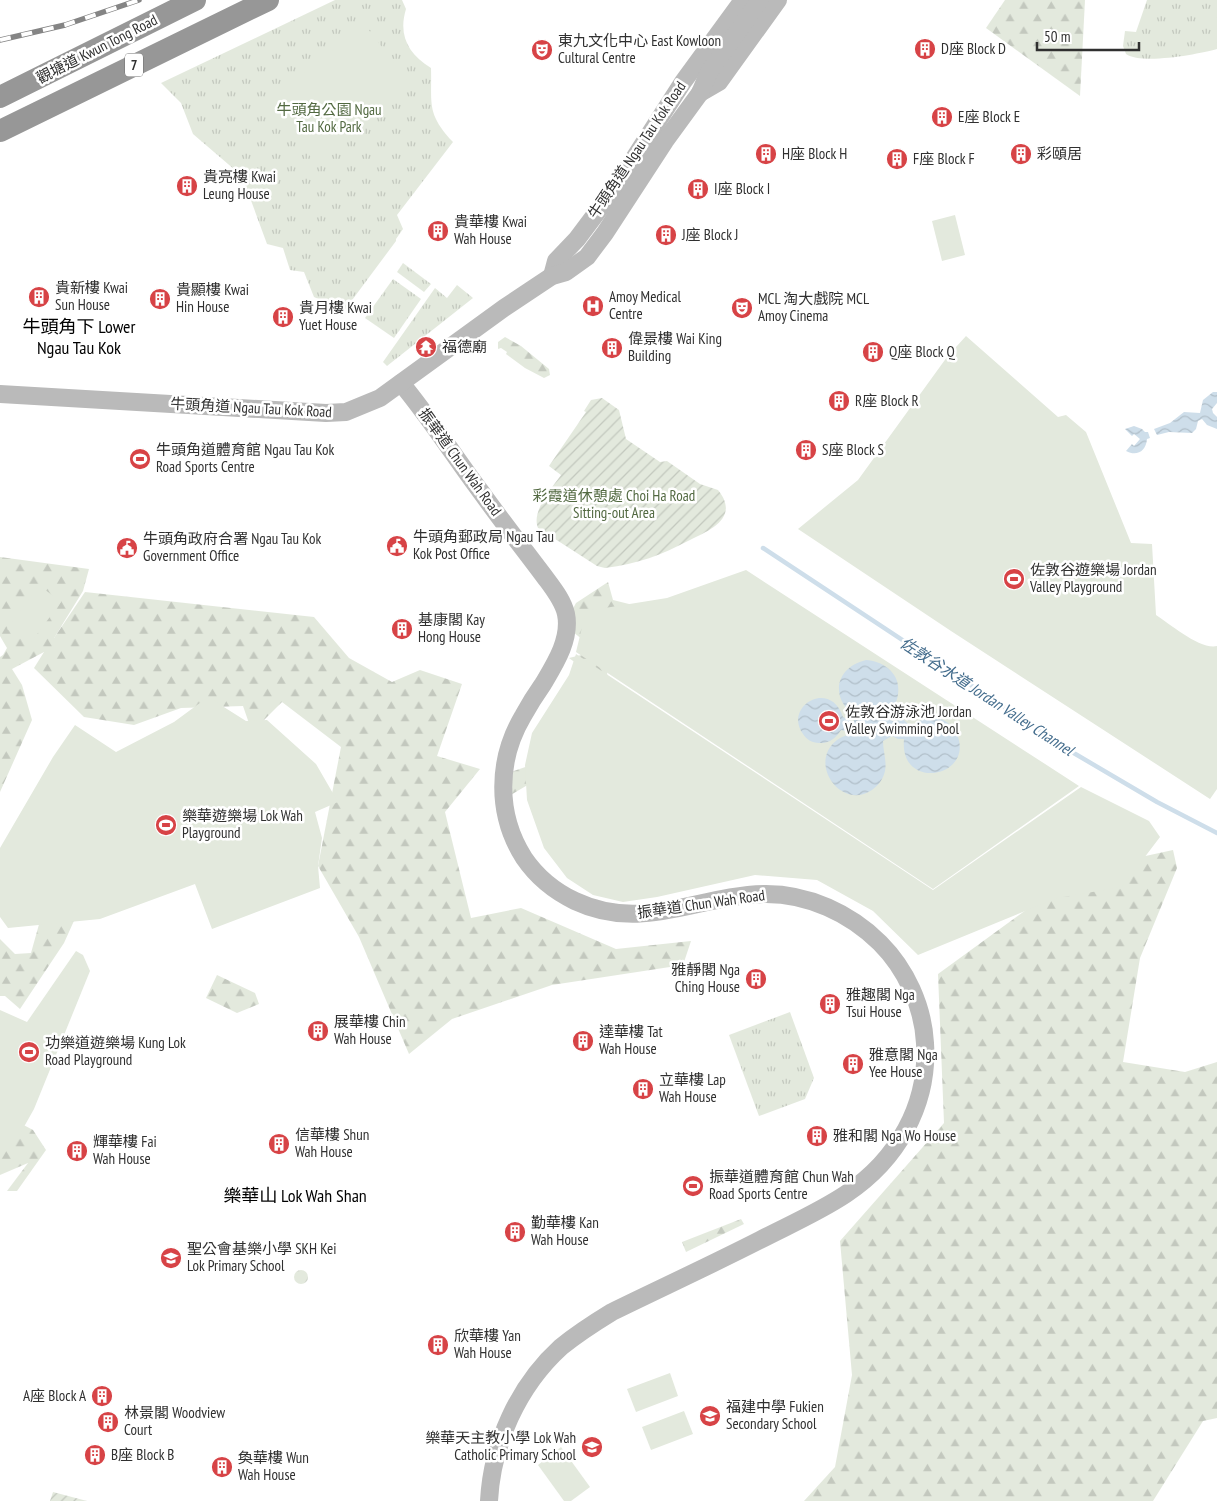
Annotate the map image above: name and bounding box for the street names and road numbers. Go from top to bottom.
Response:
street label: 觀塘道 Kwun Tong Road [33,10,160,87]
road number: 7 [125,54,143,76]
street label: 牛頭角道 Ngau Tau Kok Road [584,77,690,222]
street label: 牛頭角道 Ngau Tau Kok Road [170,394,332,421]
street label: 振華道 Chun Wah Road [415,404,506,519]
street label: 振華道 Chun Wah Road [636,885,766,922]

